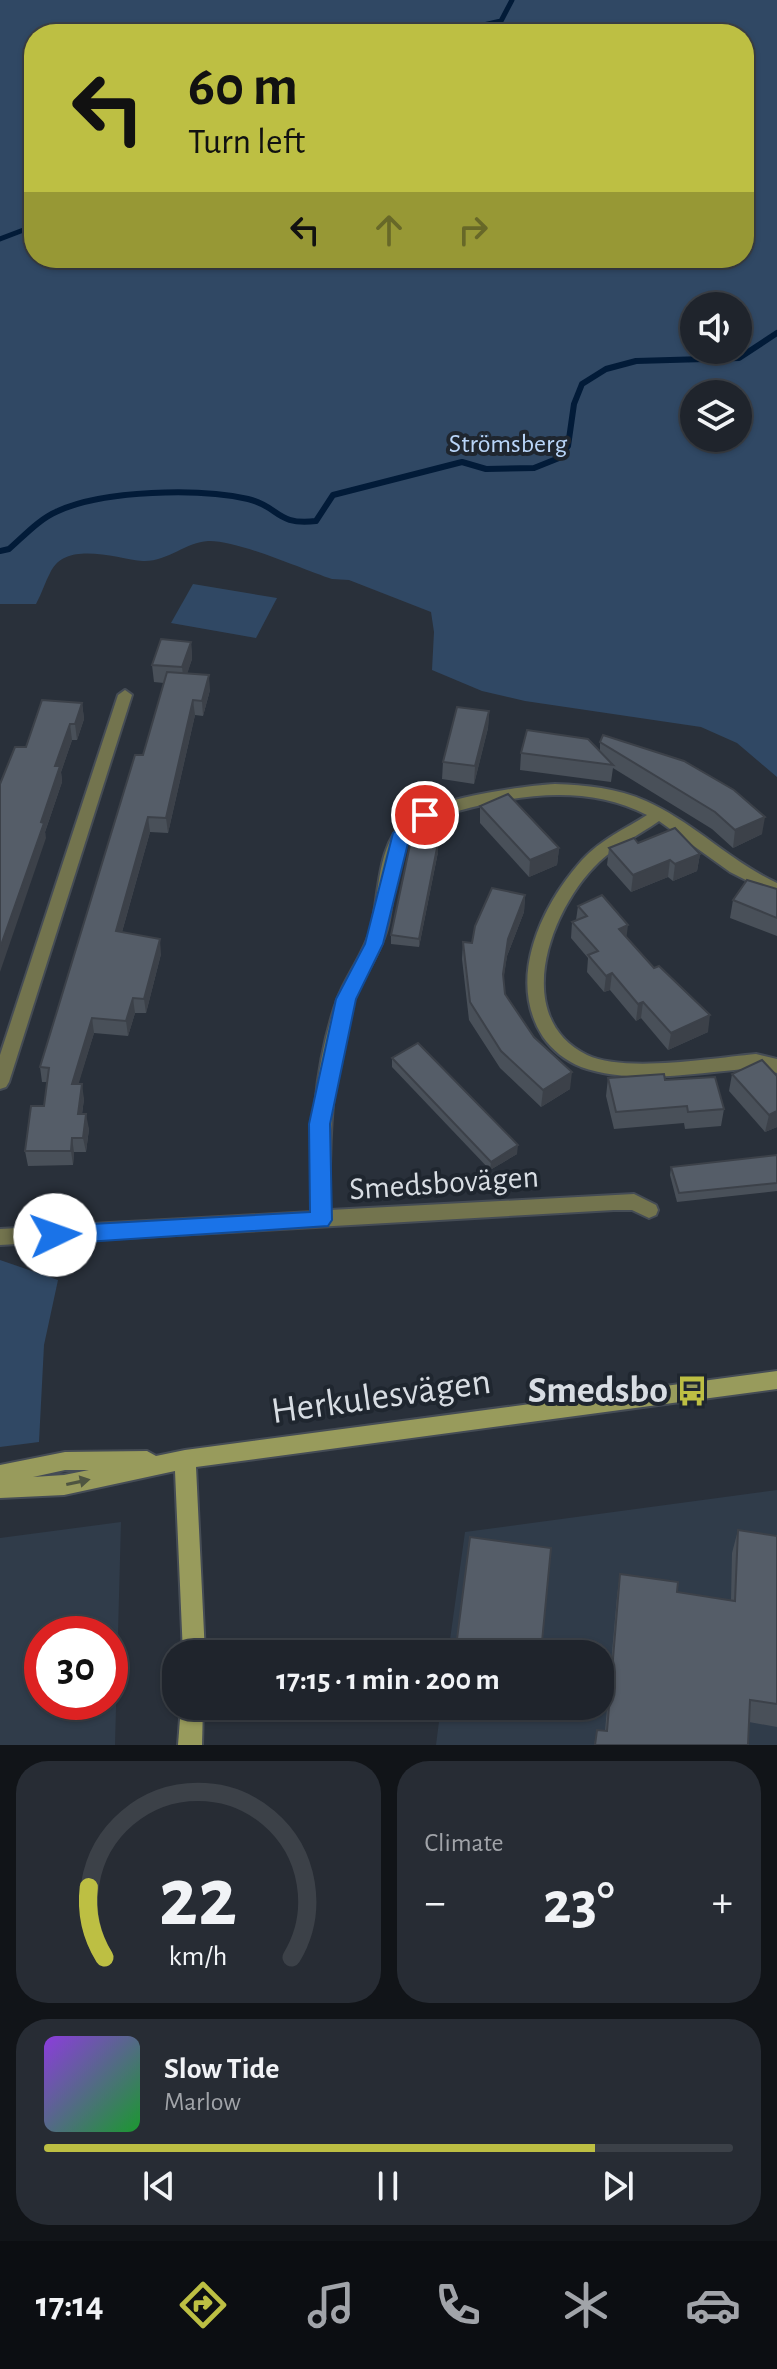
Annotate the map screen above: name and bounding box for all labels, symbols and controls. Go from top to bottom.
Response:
icon: left [56,56,160,160]
text: 60 m [188,59,298,115]
text: Turn left [188,124,305,160]
icon: left [283,208,327,252]
icon: ahead [367,208,411,252]
icon: right [451,208,495,252]
map controls [680,292,752,452]
button: sound [680,292,752,364]
button: layers [680,380,752,452]
park label: Strömsberg [449,431,567,457]
pin [391,781,459,849]
icon: arrive [403,793,447,837]
street label: Smedsbovägen [348,1160,540,1206]
position arrow [13,1193,97,1277]
street label: Herkulesvägen [269,1363,493,1431]
place label: Smedsbo [528,1372,668,1410]
bus stop icon: Smedsbo [675,1374,709,1408]
one-way arrow [65,1475,90,1488]
speed limit sign: 30 [24,1616,128,1720]
text: 17:15 · 1 min · 200 m [276,1665,500,1695]
text: Climate [425,1830,503,1856]
text: 22 [159,1857,237,1941]
text: 23° [543,1874,615,1934]
text: − [425,1881,446,1925]
text: + [712,1881,733,1925]
text: km/h [169,1942,228,1971]
text: Slow Tide [164,2054,279,2084]
text: Marlow [164,2089,241,2115]
icon: previous [137,2164,181,2208]
icon: pause [366,2164,410,2208]
icon: next [596,2164,640,2208]
icon: directions [175,2277,231,2333]
icon: music [303,2277,359,2333]
icon: phone [430,2277,486,2333]
icon: climate [558,2277,614,2333]
icon: car [685,2277,741,2333]
text: 17:14 [36,2287,104,2323]

